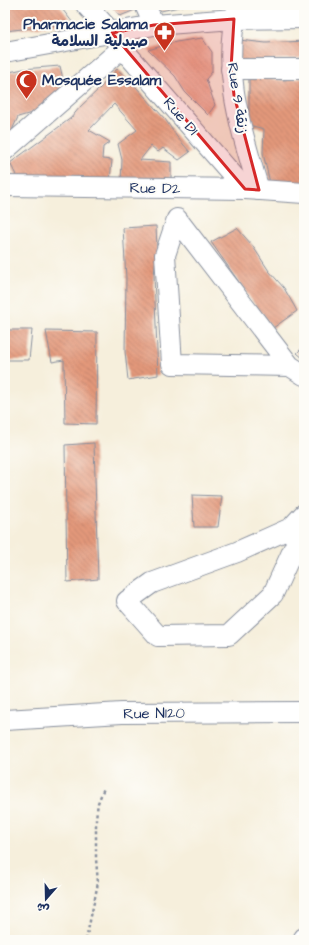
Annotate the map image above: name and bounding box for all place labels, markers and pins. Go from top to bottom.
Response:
place label: Pharmacie Salama صيدلية السلامة [23,14,148,52]
pharmacy icon: Pharmacie Salama صيدلية السلامة [151,20,177,53]
mosque icon: Mosquée Essalam [14,67,40,100]
place label: Mosquée Essalam [42,70,161,91]

